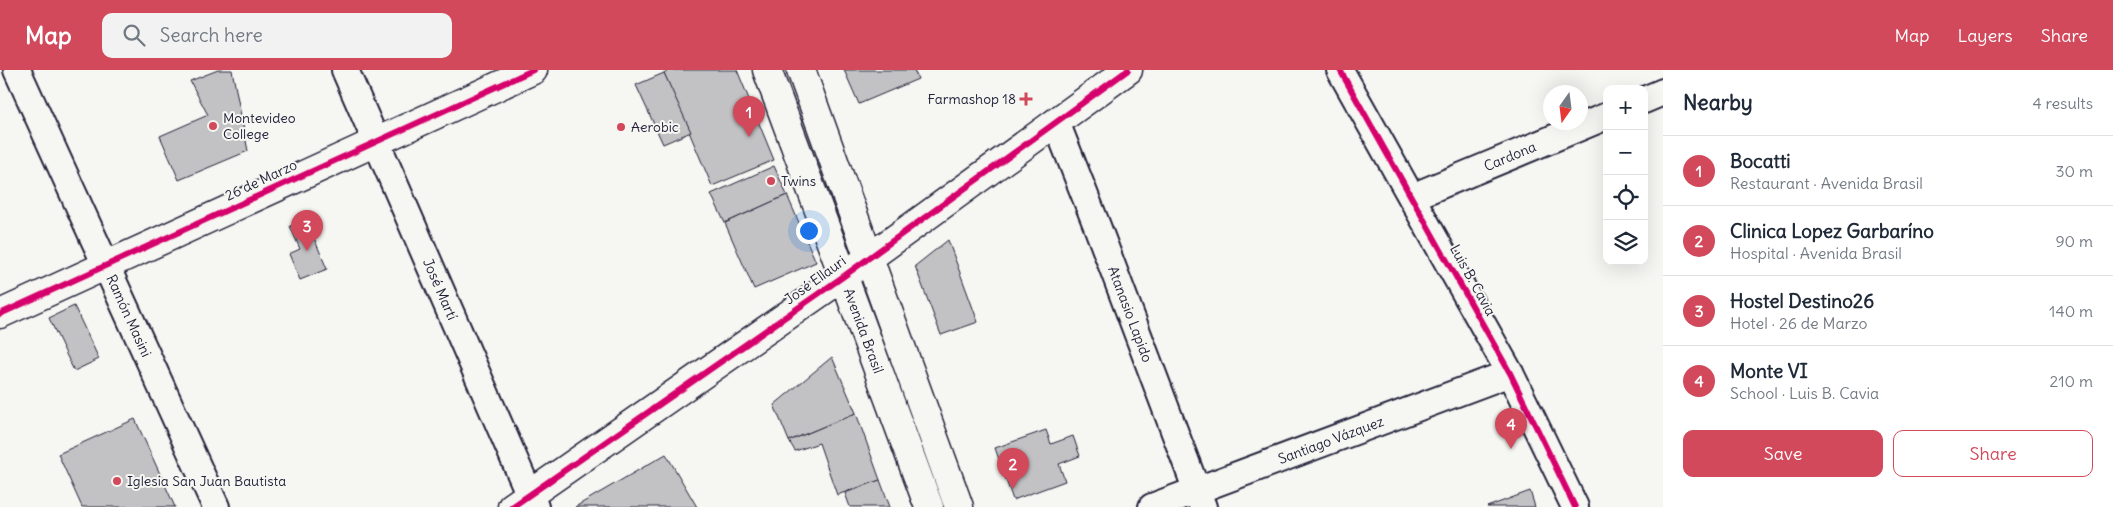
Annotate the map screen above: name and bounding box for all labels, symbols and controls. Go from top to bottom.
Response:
search box [102,13,452,58]
text: Map [25,20,72,50]
icon: search [120,21,148,49]
text: Search here [160,23,263,47]
text: Map [1894,24,1929,47]
text: Layers [1957,24,2013,47]
text: Share [2041,24,2088,47]
north arrow [1543,85,1588,130]
map controls [1603,85,1648,265]
button: + [1603,85,1648,130]
text: Nearby [1683,89,1753,116]
place label: Farmashop 18 [928,90,1016,108]
marker: Farmashop 18 [1020,93,1032,105]
text: 4 results [2032,93,2093,113]
pin: 1 [733,96,765,137]
place label: Montevideo College [223,109,296,143]
place label: Aerobic [631,118,679,136]
marker: Montevideo College [207,120,219,132]
marker: Aerobic [615,121,627,133]
button: − [1603,130,1648,175]
street label: Cardona [1481,137,1539,175]
text: Bocatti [1730,149,1791,173]
street label: 26 de Marzo [222,155,300,205]
text: 1 [1696,161,1702,181]
text: 30 m [2056,161,2093,181]
place label: Twins [781,172,816,190]
text: Restaurant · Avenida Brasil [1730,173,1923,193]
marker: Twins [765,175,777,187]
button: locate [1603,175,1648,220]
pin: 3 [291,210,323,251]
your location [796,218,822,244]
text: Clinica Lopez Garbaríno [1730,219,1934,243]
button: layers [1603,220,1648,265]
text: 2 [1695,231,1703,251]
text: 90 m [2055,231,2093,251]
street label: Luis B. Cavia [1446,241,1500,319]
text: Hospital · Avenida Brasil [1730,243,1902,263]
street label: José Ellauri [781,252,849,308]
street label: José Martí [419,256,462,323]
street label: Atanasio Lapido [1104,264,1157,365]
street label: Ramón Masini [102,272,155,360]
street label: Avenida Brasil [840,286,888,376]
text: Hostel Destino26 [1730,289,1874,313]
text: 3 [1694,301,1704,321]
text: 140 m [2049,301,2093,321]
text: Hotel · 26 de Marzo [1730,313,1868,333]
text: Monte VI [1730,359,1808,383]
text: 4 [1694,371,1704,391]
text: 210 m [2050,371,2093,391]
text: School · Luis B. Cavia [1730,383,1879,403]
pin: 4 [1495,408,1527,449]
street label: Santiago Vázquez [1275,412,1387,468]
button: Save [1683,430,1883,477]
button: Share [1893,430,2093,477]
pin: 2 [997,448,1029,489]
place label: Iglesia San Juan Bautista [127,472,286,490]
marker: Iglesia San Juan Bautista [111,475,123,487]

